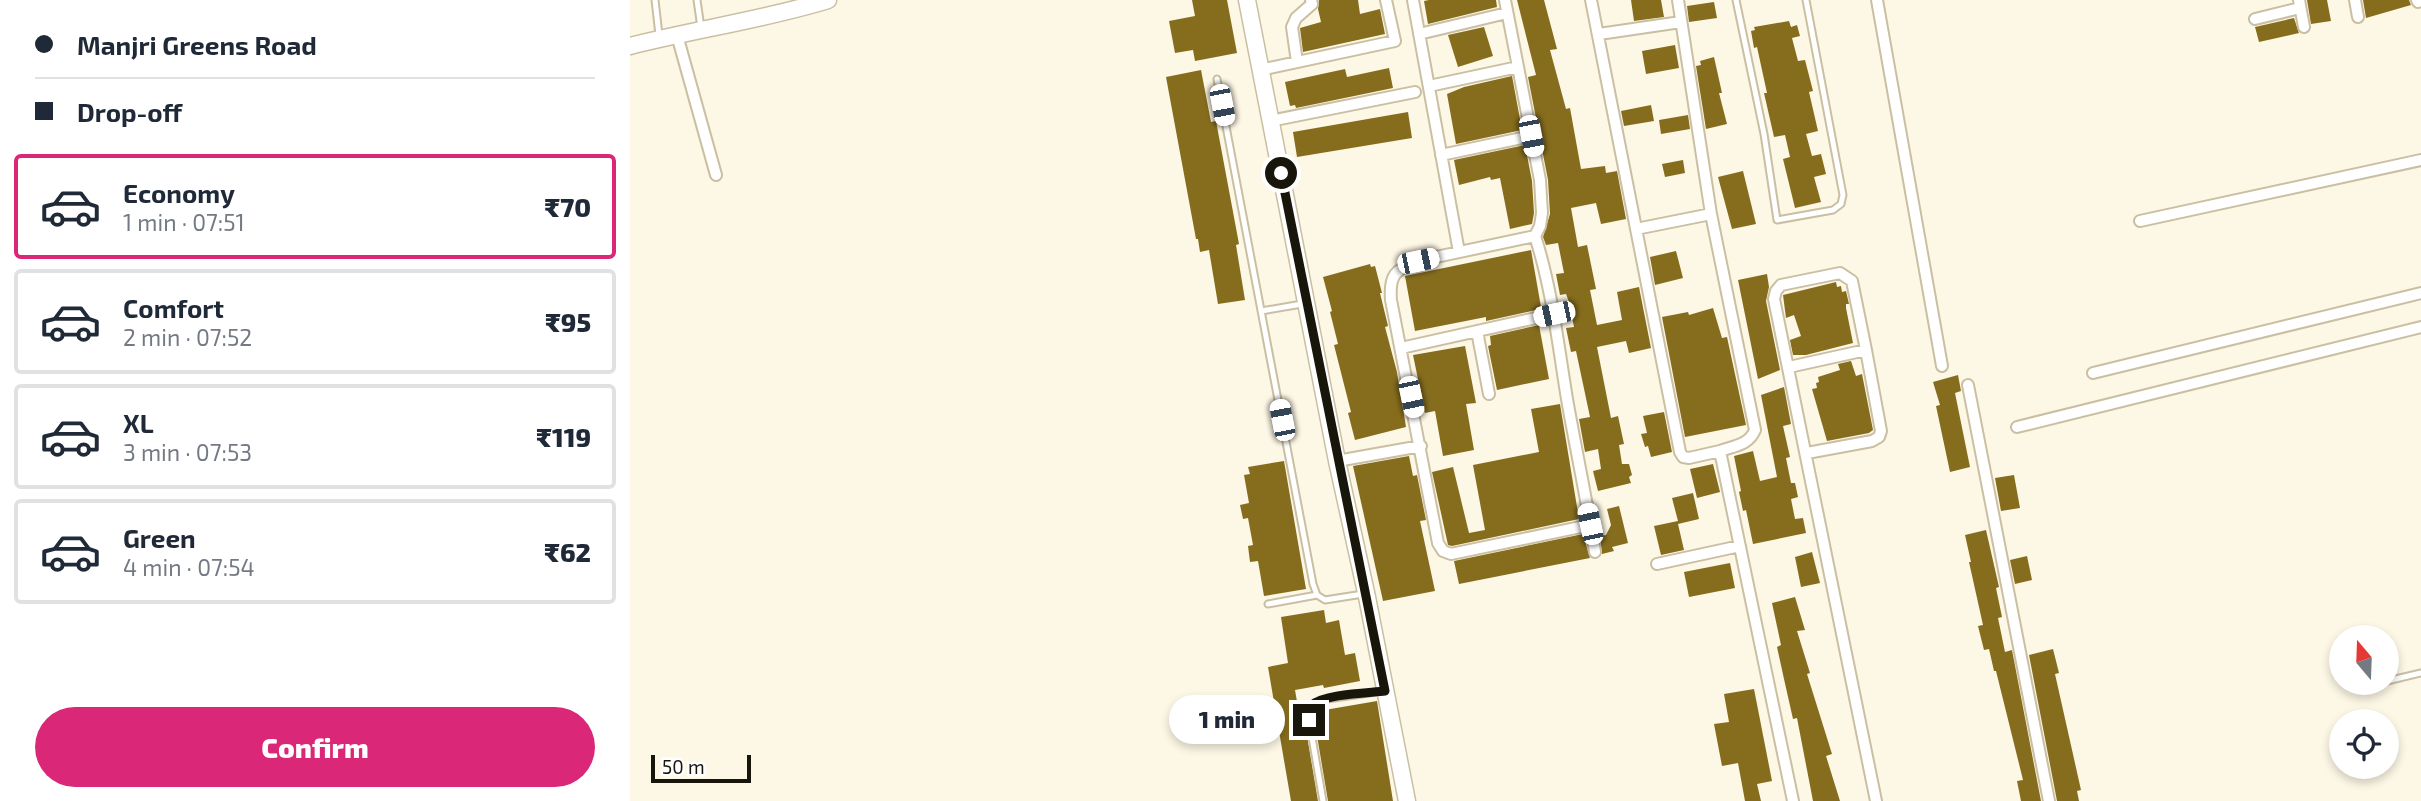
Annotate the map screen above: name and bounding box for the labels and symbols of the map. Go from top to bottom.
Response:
car [1208,82,1237,128]
car [1517,113,1546,159]
route start [1265,157,1297,189]
car [1396,246,1441,276]
car [1532,299,1577,329]
car [1397,374,1426,420]
car [1268,397,1297,443]
car [1576,501,1605,547]
north arrow [2329,625,2399,695]
callout: 1 min [1169,696,1284,744]
route end [1293,704,1325,736]
scale bar [651,752,751,784]

